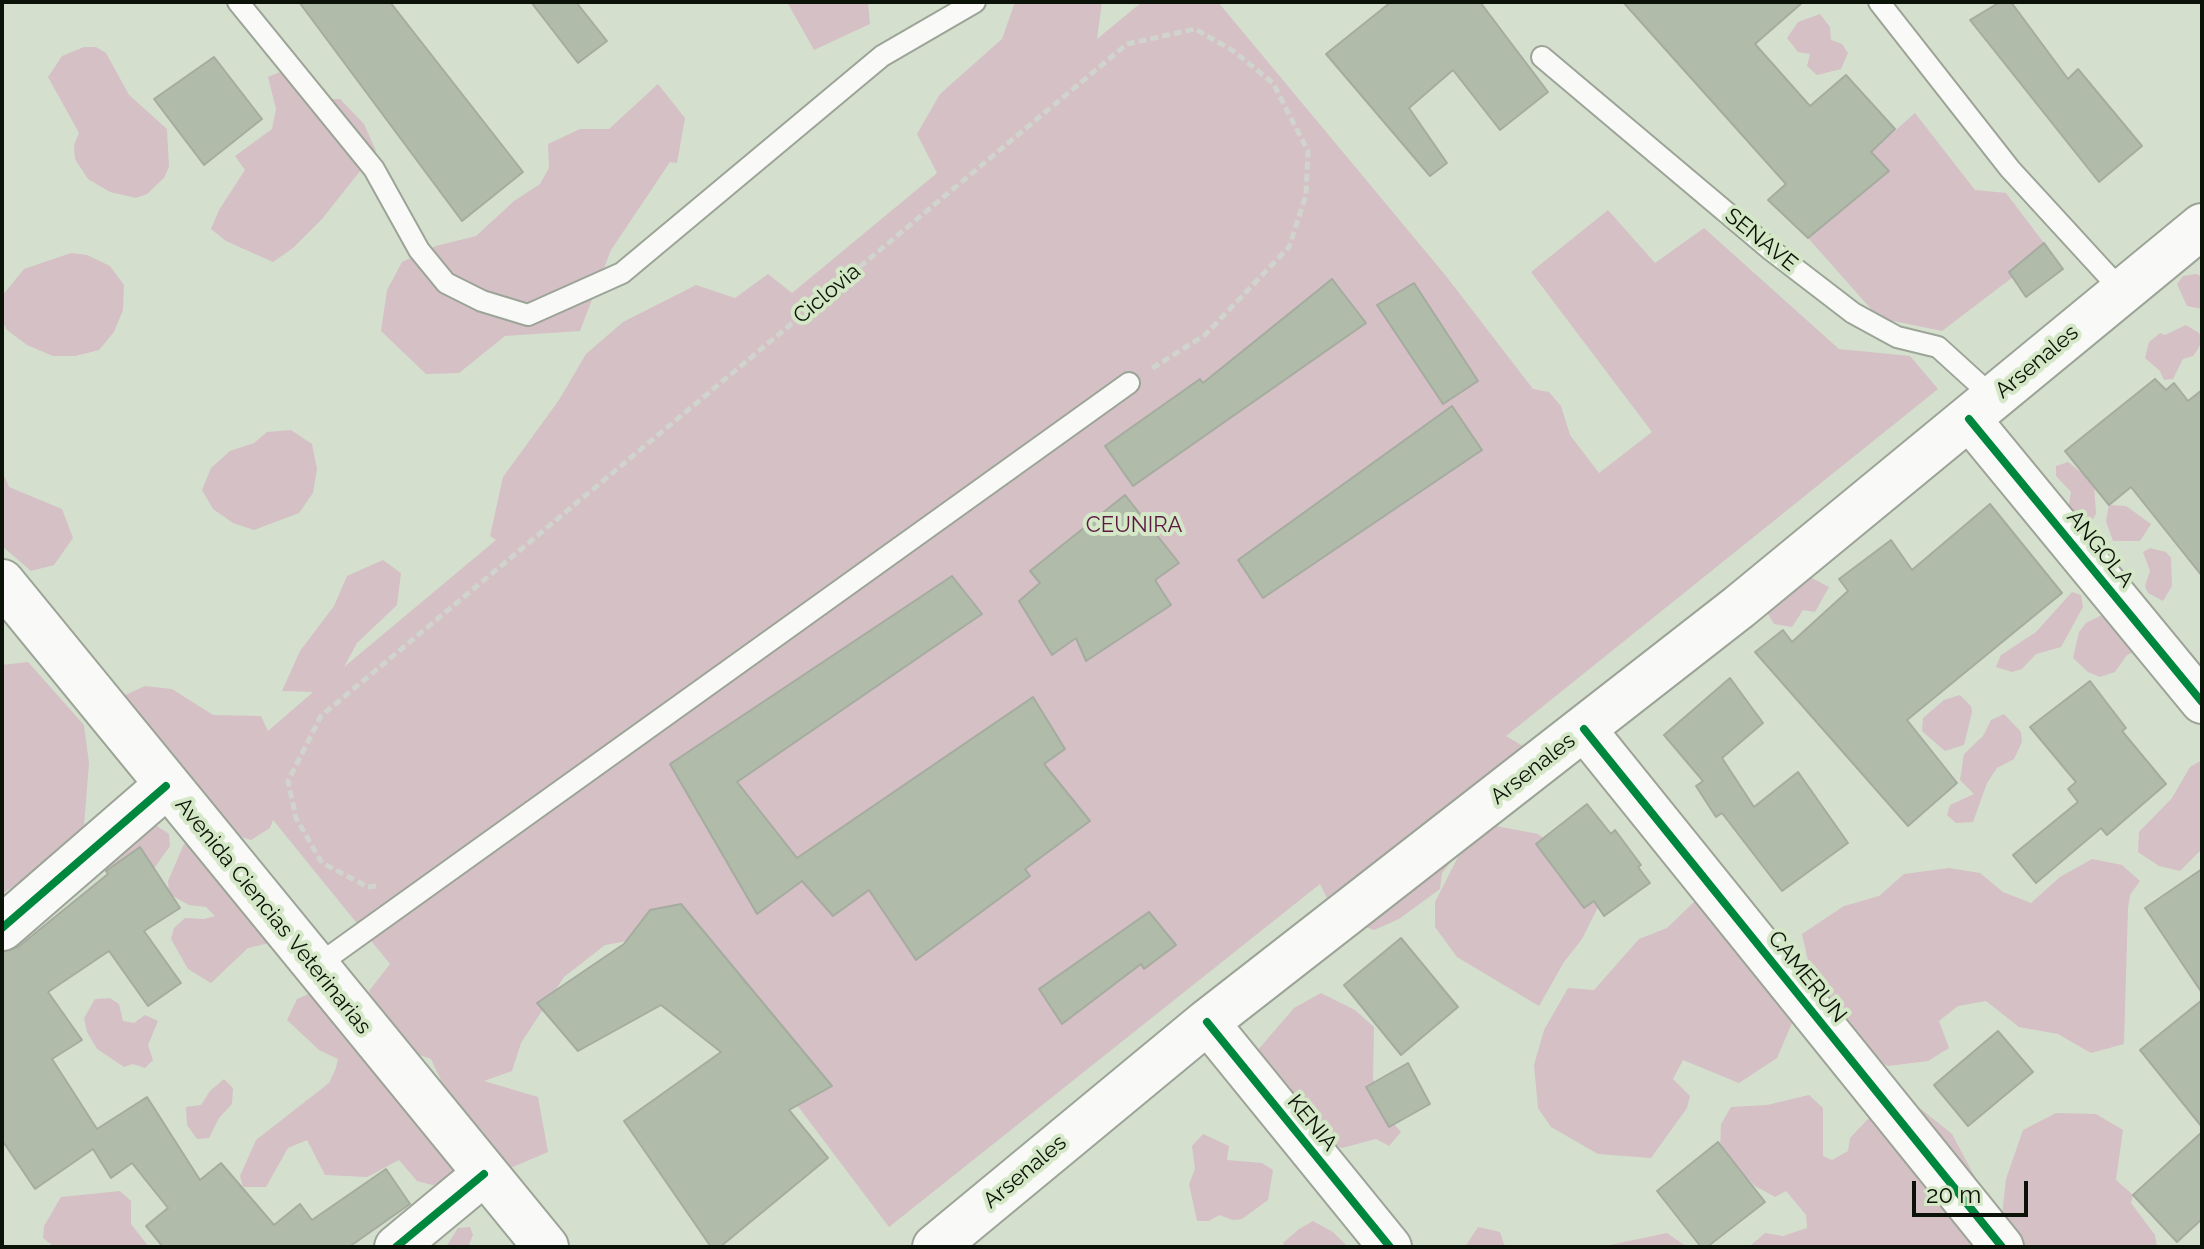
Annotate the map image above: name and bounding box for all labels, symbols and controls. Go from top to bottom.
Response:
street label: SENAVE [1719,203,1803,277]
street label: Ciclovia [788,258,866,330]
street label: Arsenales [1990,320,2084,404]
street label: ANGOLA [2061,505,2139,593]
park label: CEUNIRA [1086,512,1182,538]
street label: Arsenales [1485,728,1581,810]
street label: Avenida Ciencias Veterinarias [169,792,377,1040]
street label: CAMERUN [1762,926,1852,1028]
street label: KENIA [1281,1089,1343,1157]
street label: Arsenales [978,1130,1072,1214]
scale bar [1916,1165,2032,1215]
text: 20 m [1926,1180,1981,1209]

